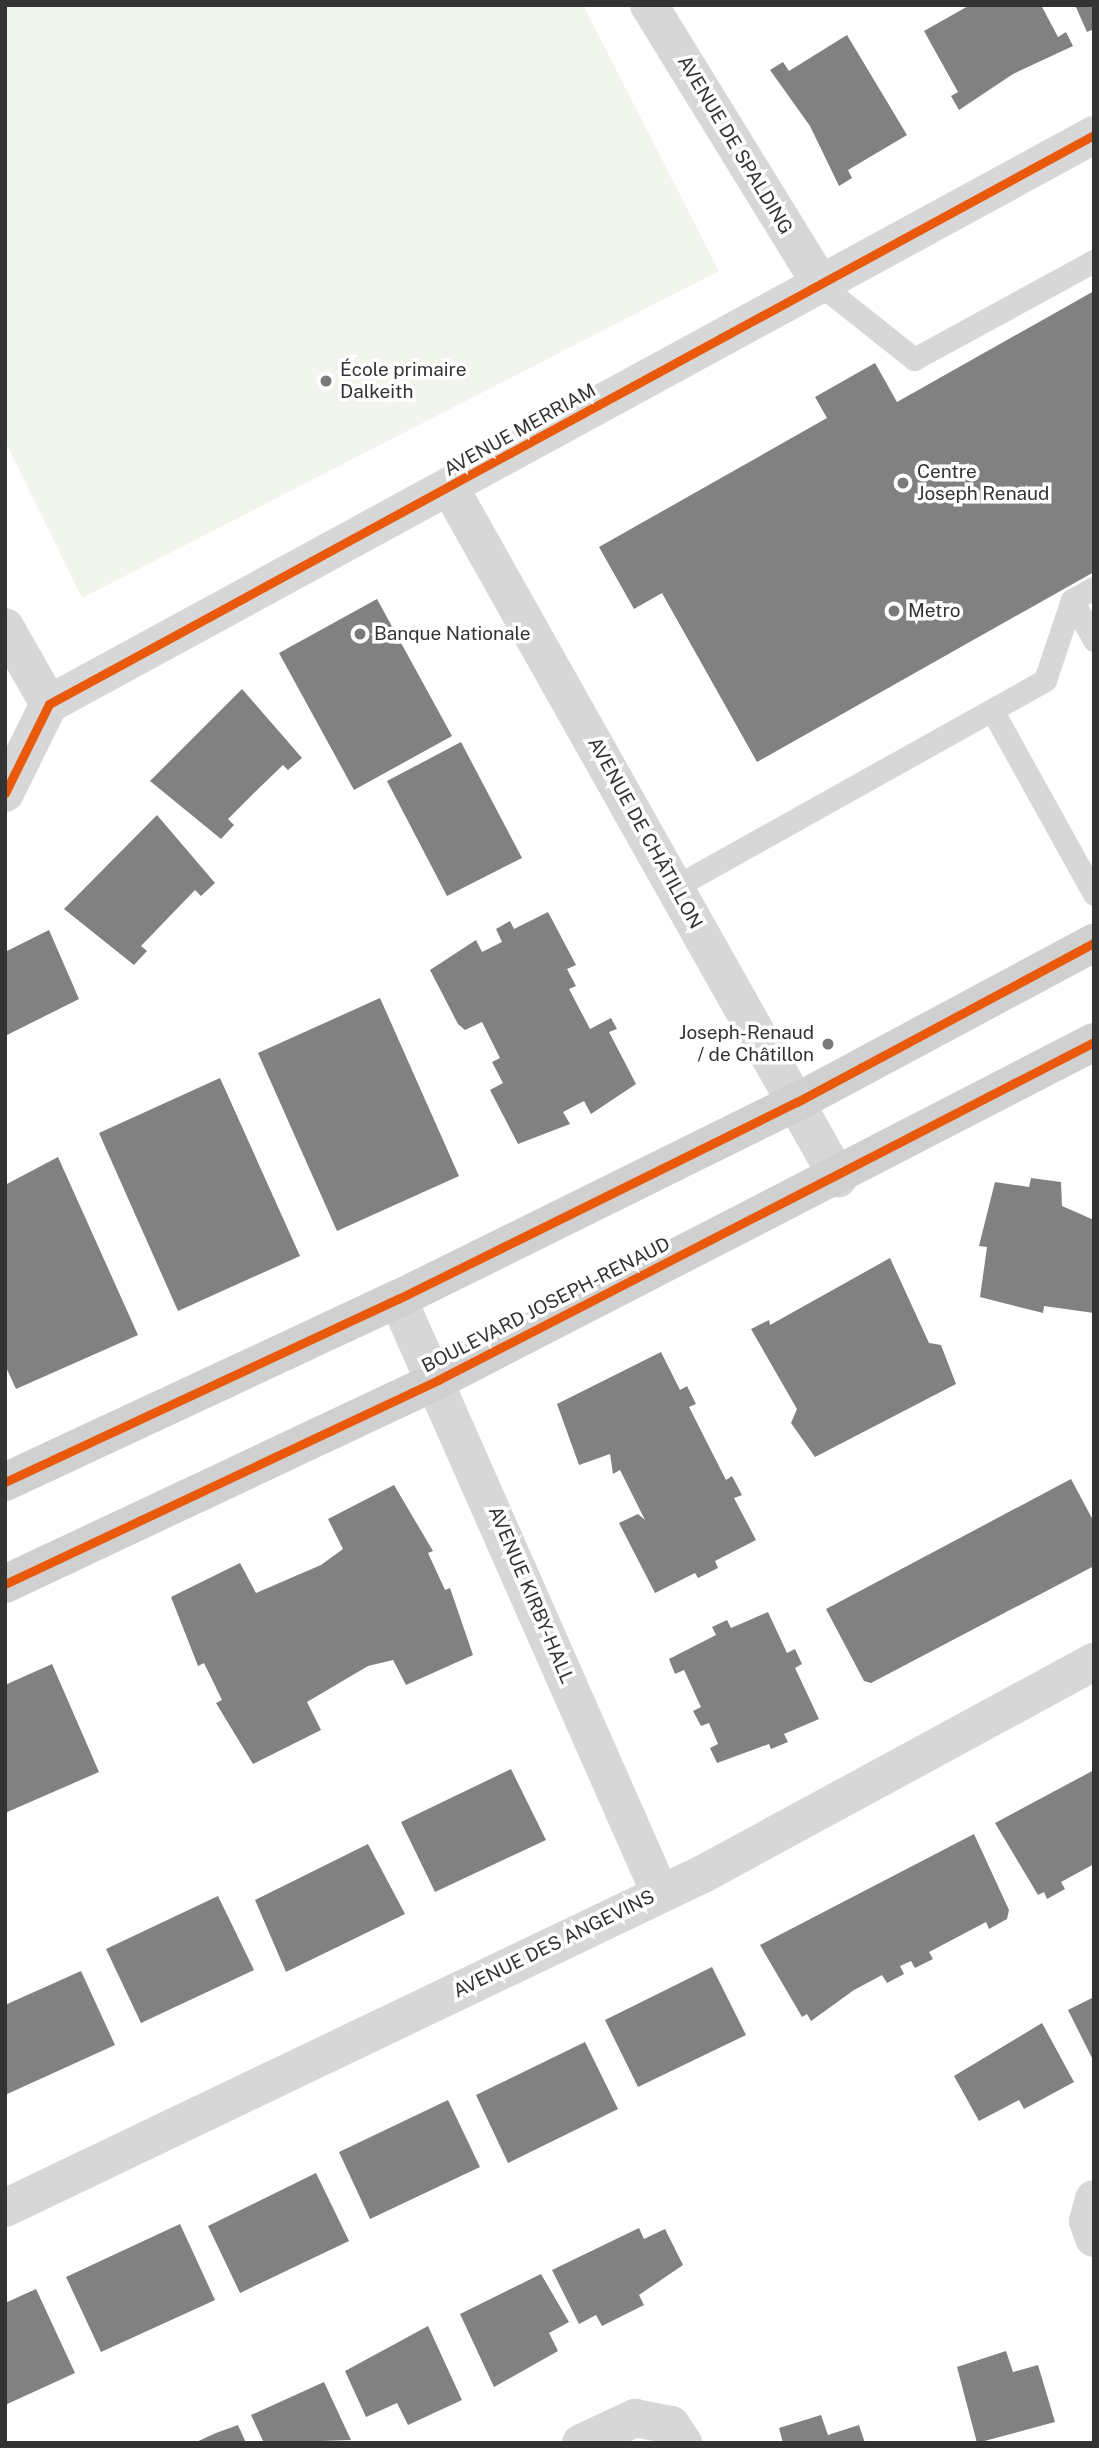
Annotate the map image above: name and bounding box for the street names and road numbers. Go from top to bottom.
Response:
street label: AVENUE DE SPALDING [673,52,797,238]
street label: AVENUE MERRIAM [440,379,600,481]
street label: AVENUE DE CHÂTILLON [583,733,707,933]
street label: BOULEVARD JOSEPH-RENAUD [418,1232,674,1378]
street label: AVENUE KIRBY-HALL [483,1503,579,1687]
street label: AVENUE DES ANGEVINS [450,1885,658,2003]

